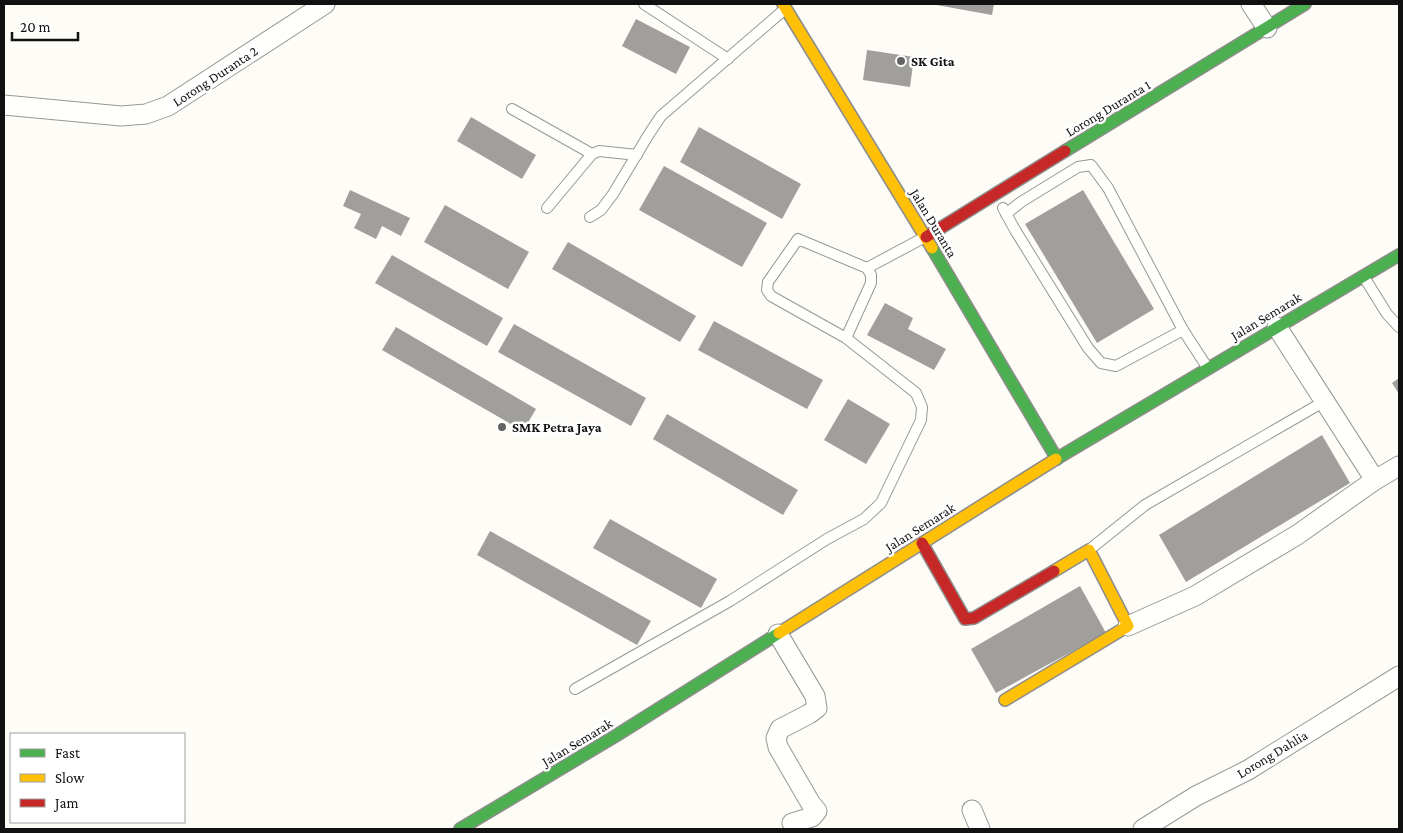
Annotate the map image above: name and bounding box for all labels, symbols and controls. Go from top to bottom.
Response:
scale bar [12,10,79,42]
text: 20 m [20,19,51,35]
street label: Lorong Duranta 2 [169,42,261,109]
place label: SK Gita [911,53,955,69]
marker: SK Gita [895,55,907,67]
street label: Lorong Duranta 1 [1063,76,1154,140]
street label: Jalan Duranta [906,184,961,261]
street label: Jalan Semarak [1226,289,1304,344]
place label: SMK Petra Jaya [512,419,602,435]
marker: SMK Petra Jaya [496,421,508,433]
street label: Jalan Semarak [880,499,958,556]
street label: Jalan Semarak [537,715,615,770]
street label: Lorong Dahlia [1234,726,1311,781]
legend [10,733,185,823]
text: Fast [55,745,81,761]
text: Slow [55,770,85,786]
text: Jam [53,795,78,812]

